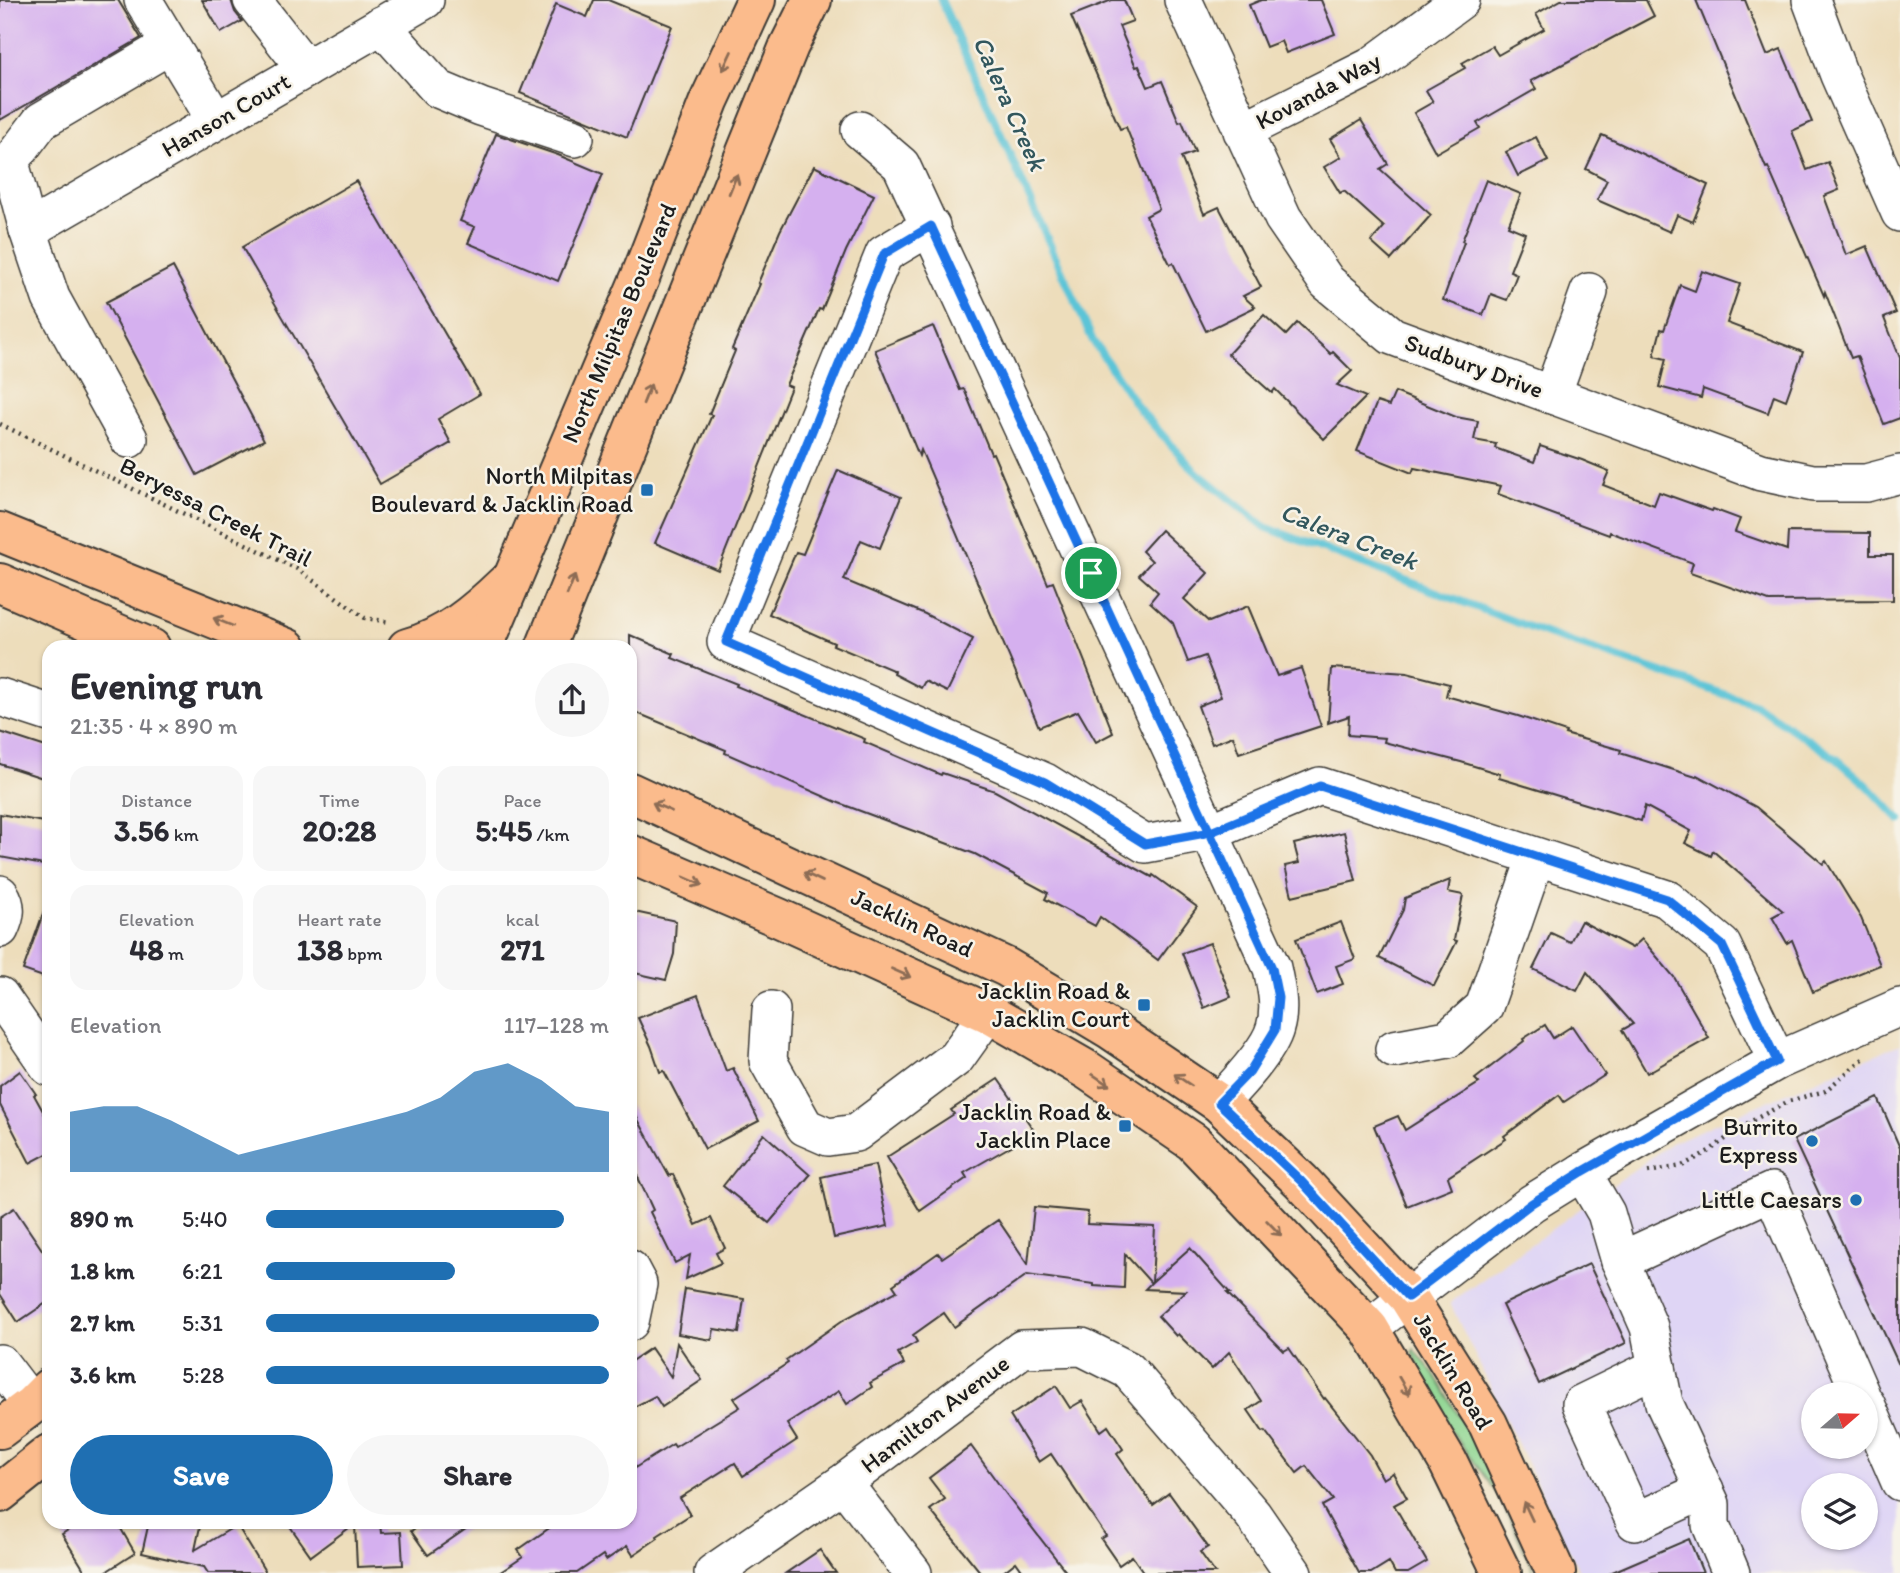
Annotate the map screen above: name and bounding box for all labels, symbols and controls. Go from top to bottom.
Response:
water label: Calera Creek [966,31,1055,177]
street label: Kovanda Way [1250,46,1385,136]
one-way arrow [720,50,733,72]
street label: Hanson Court [156,66,295,163]
one-way arrow [727,173,740,195]
street label: North Milpitas Boulevard [555,198,682,447]
street label: Sudbury Drive [1401,327,1547,404]
one-way arrow [642,384,655,406]
street label: Beryessa Creek Trail [115,451,317,573]
place label: North Milpitas Boulevard & Jacklin Road [371,461,633,518]
marker: North Milpitas Boulevard & Jacklin Road [639,482,655,498]
water label: Calera Creek [1276,495,1424,577]
pin [1061,543,1121,603]
icon: arrive [1072,554,1110,592]
one-way arrow [566,574,579,596]
one-way arrow [213,615,235,628]
text: Evening run [70,663,263,709]
button: share [535,663,609,737]
text: 21:35 · 4 × 890 m [70,712,238,740]
text: Distance [121,789,192,812]
text: Time [319,789,360,812]
text: Pace [503,789,542,812]
one-way arrow [652,800,673,813]
text: 3.56 [114,812,169,849]
text: 20:28 [303,812,376,849]
text: 5:45 [475,812,532,849]
text: km [169,823,199,846]
text: /km [532,823,570,846]
one-way arrow [803,870,824,883]
one-way arrow [681,875,703,888]
street label: Jacklin Road [847,882,978,963]
text: Elevation [119,908,194,931]
text: Heart rate [297,908,382,931]
text: kcal [506,908,539,931]
text: 48 [129,931,164,968]
text: 138 [296,931,343,968]
text: 271 [500,931,545,968]
text: m [164,942,184,965]
text: bpm [343,942,383,965]
one-way arrow [890,967,911,980]
place label: Jacklin Road & Jacklin Court [978,976,1130,1033]
marker: Jacklin Road & Jacklin Court [1136,997,1152,1013]
text: Elevation [70,1011,161,1039]
text: 117–128 m [504,1011,609,1039]
one-way arrow [1174,1072,1194,1086]
one-way arrow [1091,1073,1110,1087]
place label: Jacklin Road & Jacklin Place [959,1097,1111,1154]
place label: Burrito Express [1719,1112,1798,1169]
marker: Jacklin Road & Jacklin Place [1117,1118,1133,1134]
marker: Burrito Express [1804,1133,1820,1149]
place label: Little Caesars [1701,1185,1842,1214]
marker: Little Caesars [1848,1192,1864,1208]
text: 890 m [70,1205,133,1233]
text: 5:40 [182,1205,228,1233]
one-way arrow [1266,1219,1283,1236]
text: 1.8 km [70,1257,135,1285]
text: 6:21 [182,1257,223,1285]
street label: Jacklin Road [1407,1307,1500,1435]
text: 2.7 km [70,1309,135,1337]
text: 5:31 [182,1309,223,1337]
street label: Hamilton Avenue [855,1348,1015,1479]
text: 3.6 km [70,1361,136,1389]
text: 5:28 [182,1361,224,1389]
one-way arrow [1397,1376,1411,1396]
north arrow [1801,1382,1878,1460]
map controls [1801,1382,1878,1550]
button: Save [70,1435,333,1515]
button: Share [347,1435,609,1515]
button: layers [1801,1473,1878,1550]
one-way arrow [1520,1501,1534,1522]

